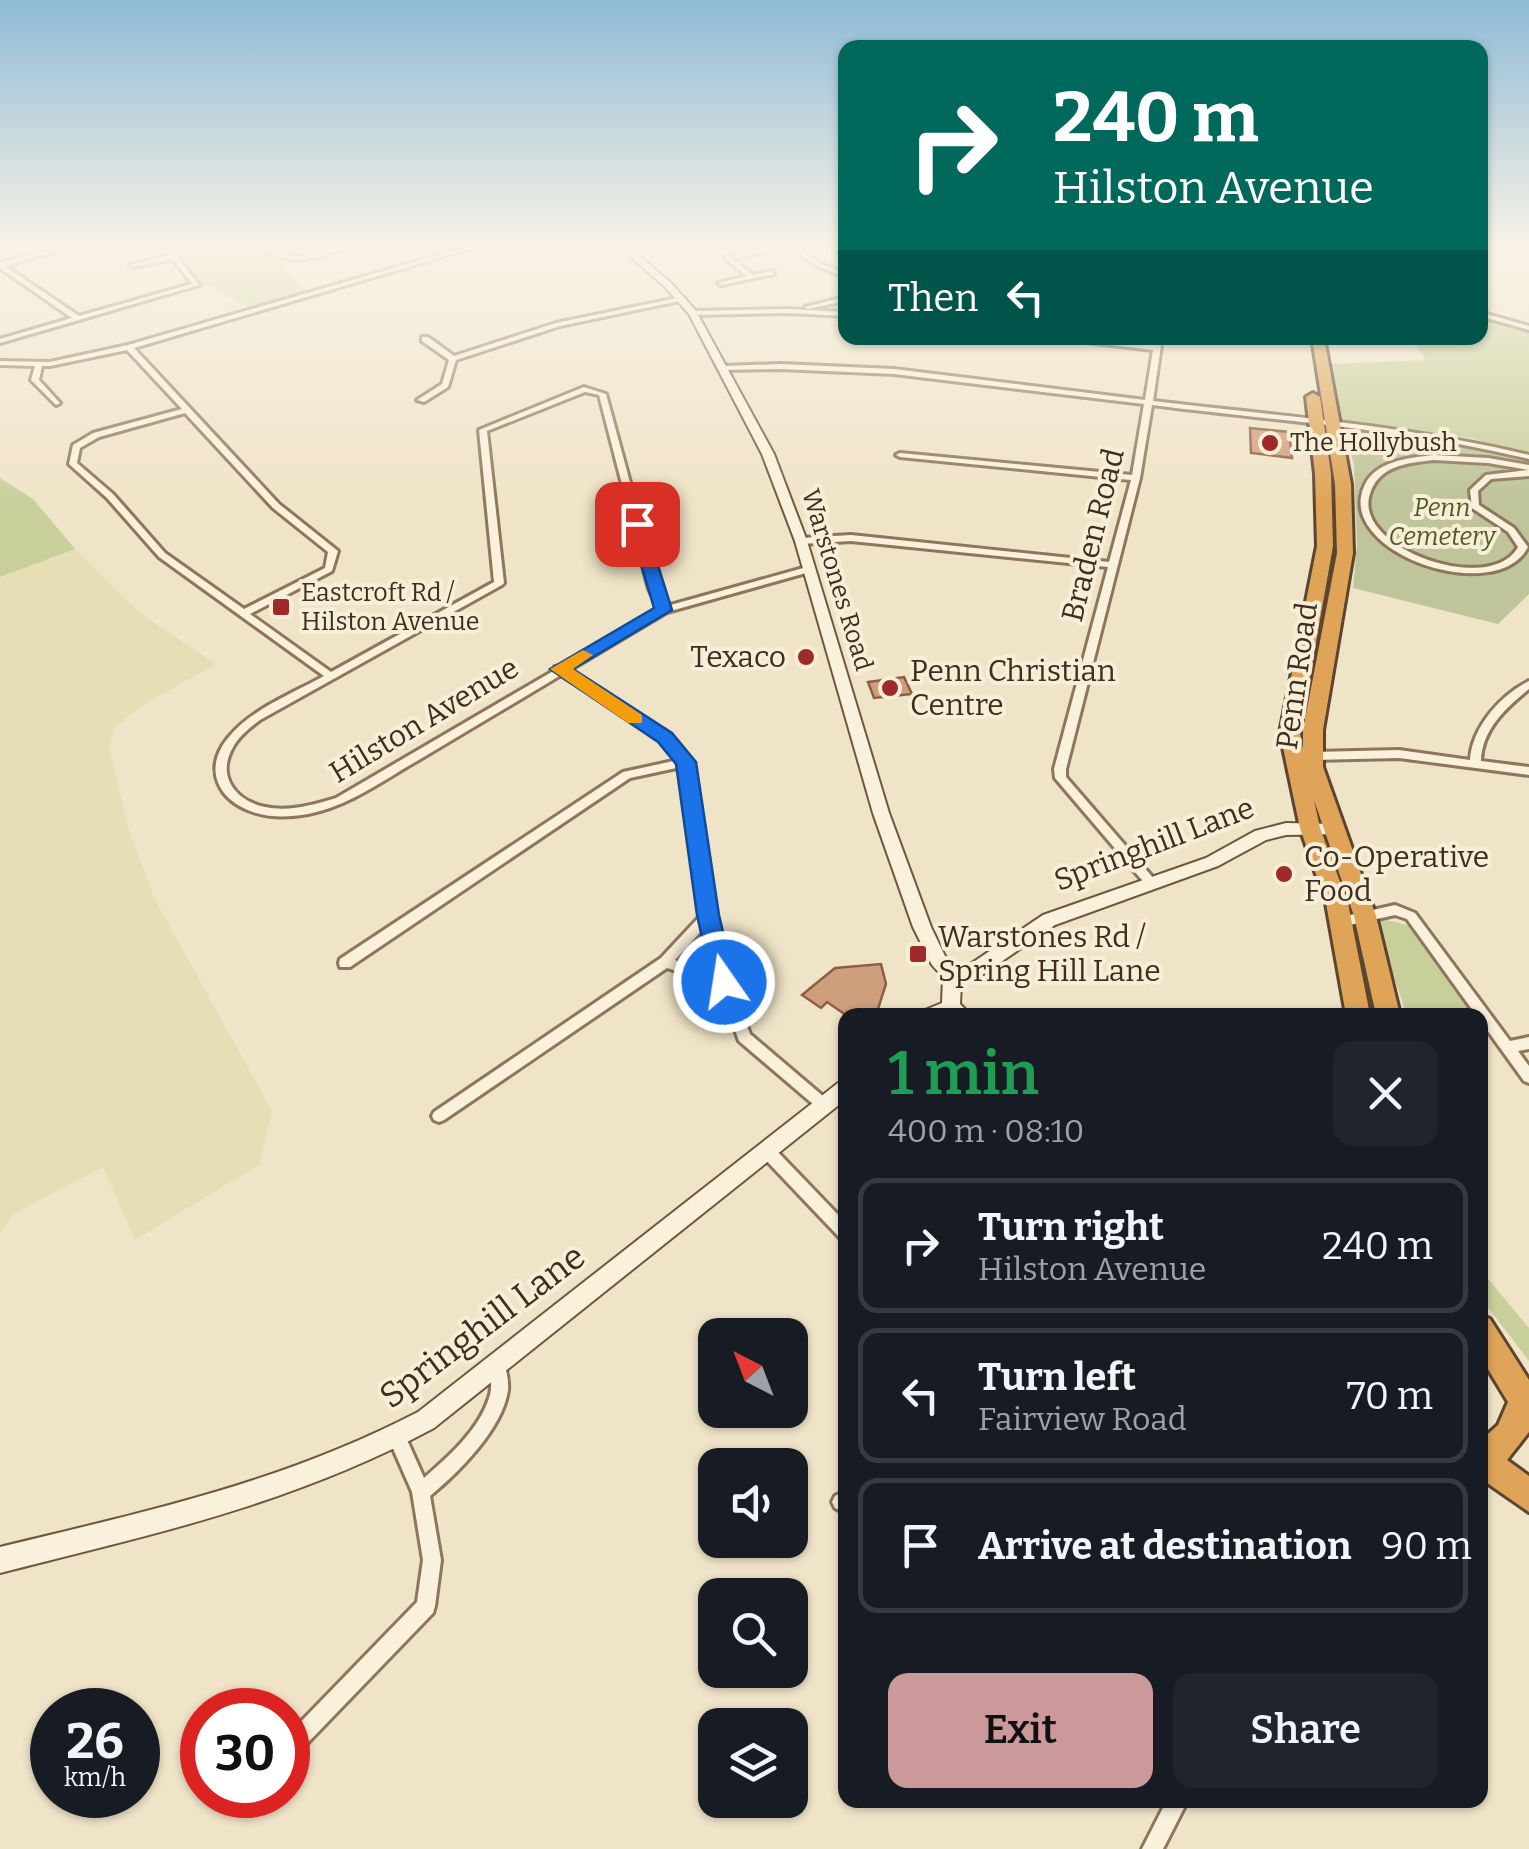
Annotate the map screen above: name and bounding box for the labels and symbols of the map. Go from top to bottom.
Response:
place label: The Hollybush [1290,428,1457,458]
marker: The Hollybush [1259,432,1281,454]
street label: Braden Road [1054,444,1132,625]
pin [595,482,680,567]
street label: Warstones Road [795,486,879,675]
park label: Penn Cemetery [1389,493,1497,552]
place label: Eastcroft Rd / Hilston Avenue [301,578,479,637]
marker: Eastcroft Rd / Hilston Avenue [270,596,292,618]
street label: Penn Road [1269,600,1325,752]
place label: Texaco [690,639,786,675]
marker: Texaco [795,646,817,668]
street label: Hilston Avenue [323,649,525,791]
place label: Penn Christian Centre [910,653,1116,723]
marker: Penn Christian Centre [879,677,901,699]
street label: Springhill Lane [1049,789,1259,899]
place label: Co-Operative Food [1304,839,1489,909]
marker: Co-Operative Food [1273,863,1295,885]
place label: Warstones Rd / Spring Hill Lane [938,919,1161,989]
position arrow [672,930,776,1034]
marker: Warstones Rd / Spring Hill Lane [907,943,929,965]
street label: Springhill Lane [371,1235,593,1417]
north arrow [698,1318,808,1428]
speed limit sign: 30 [180,1688,310,1818]

